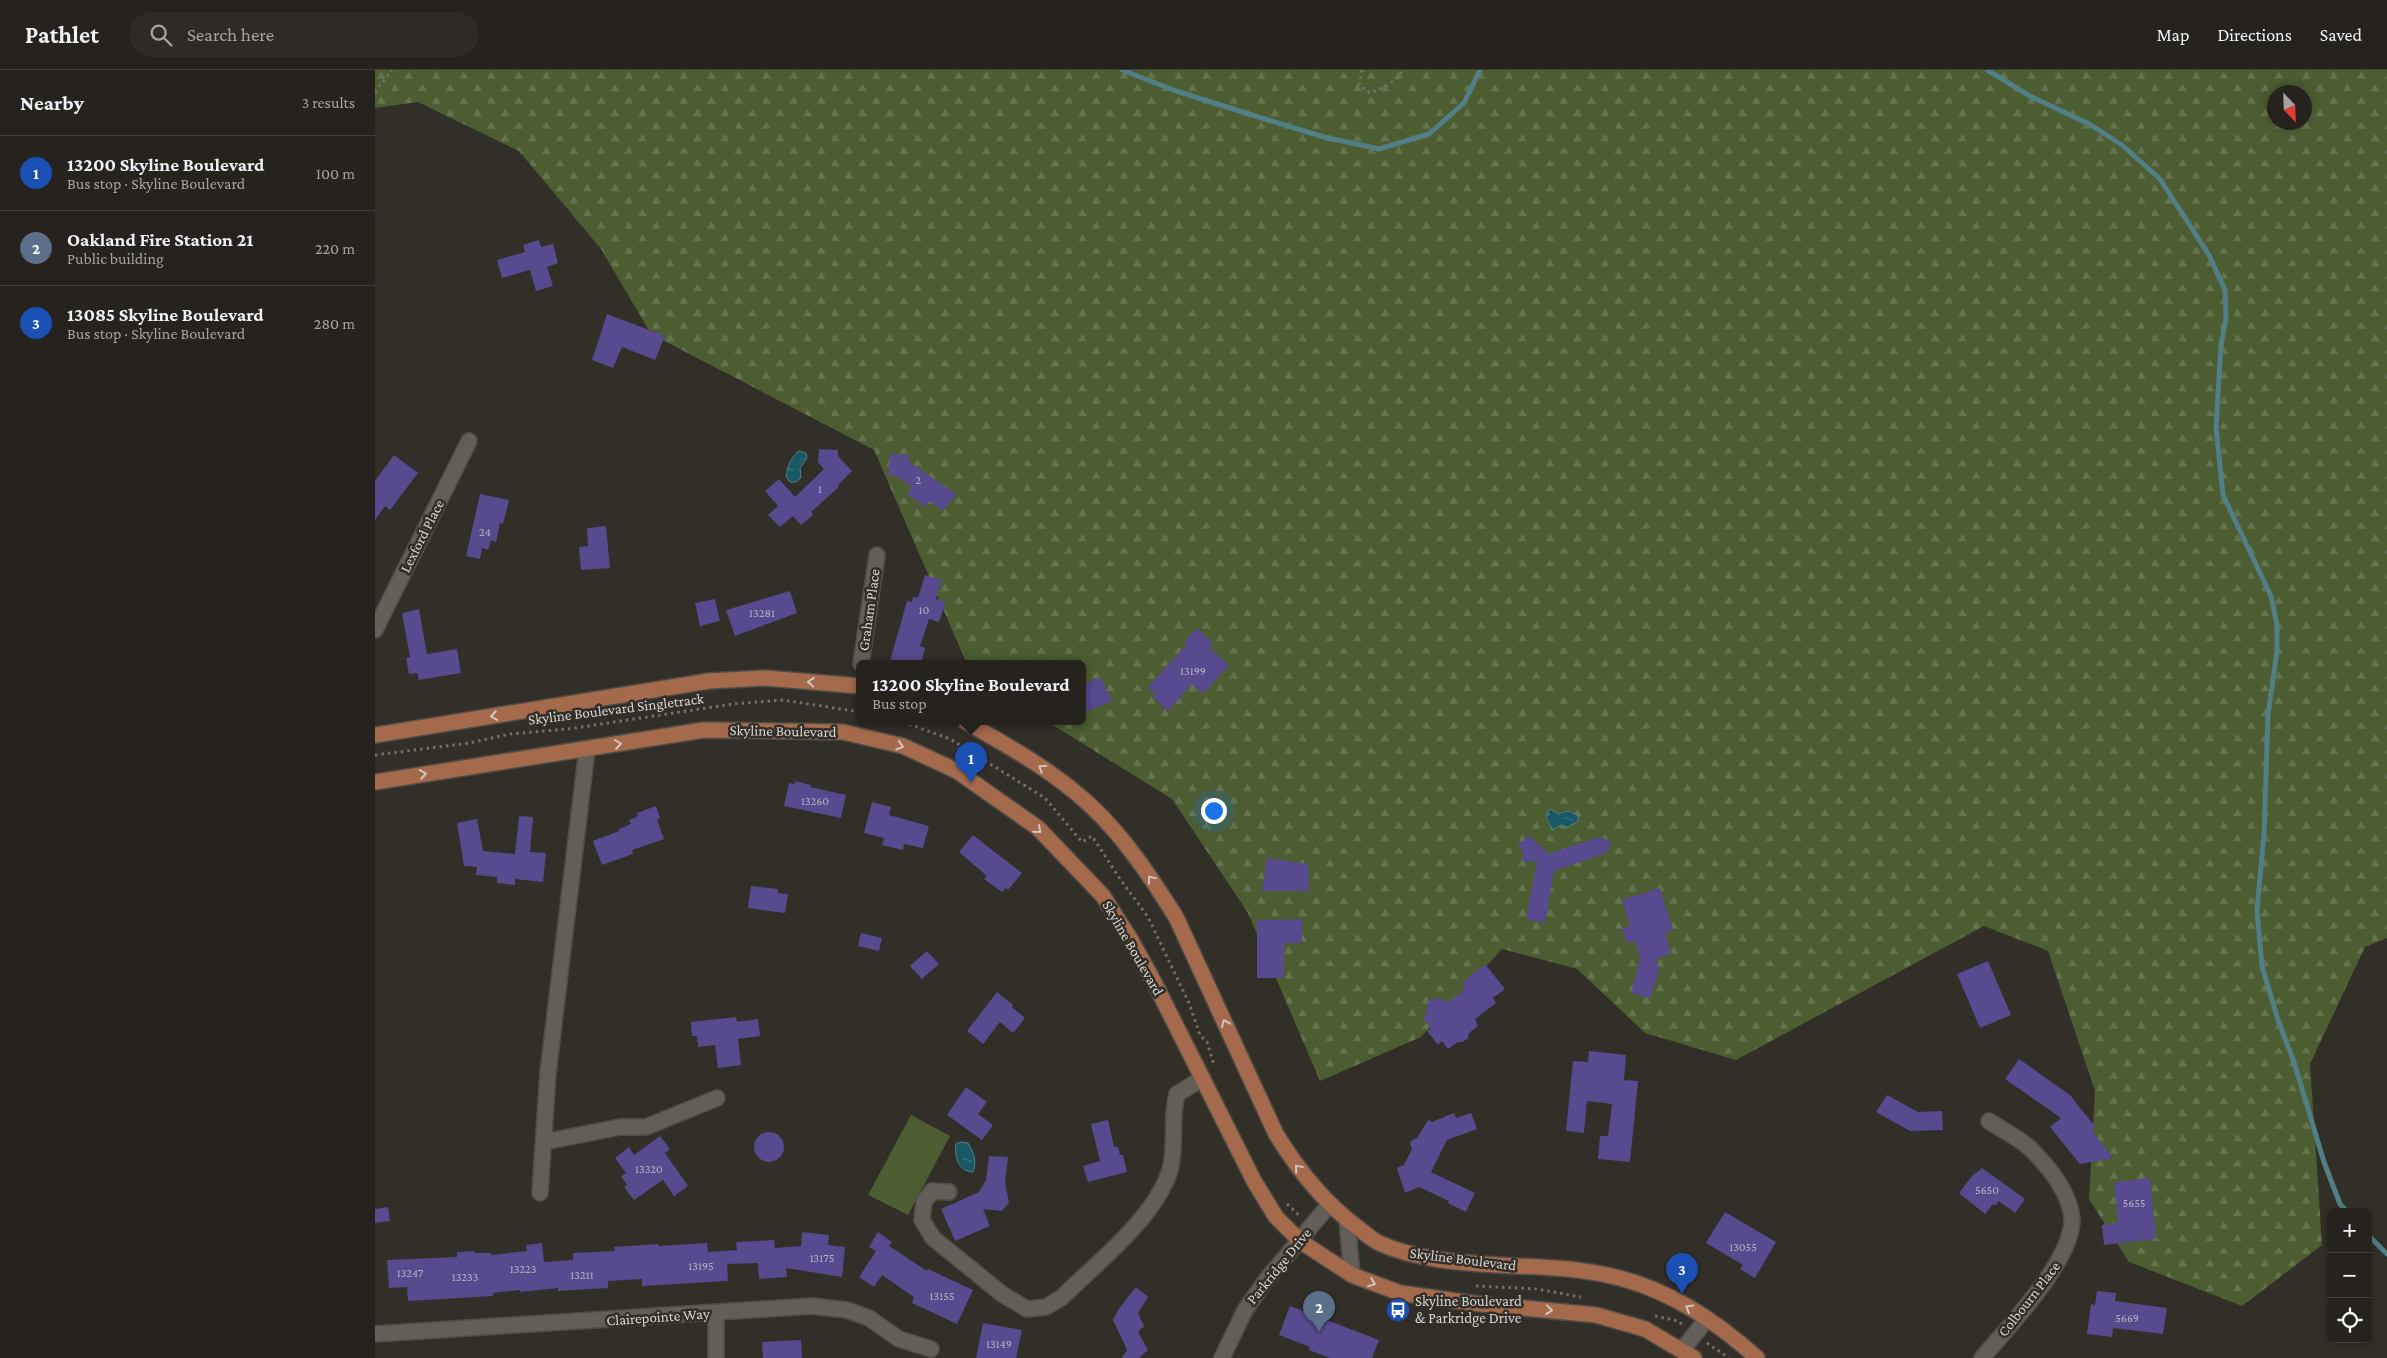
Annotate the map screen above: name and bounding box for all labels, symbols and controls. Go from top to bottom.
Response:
search box [129,12,479,57]
text: Pathlet [25,21,99,48]
icon: search [147,21,175,49]
text: Search here [187,24,274,45]
text: Map [2157,25,2189,45]
text: Directions [2217,25,2292,45]
text: Saved [2320,25,2362,45]
north arrow [2267,85,2312,130]
text: Nearby [20,91,84,115]
text: 3 results [302,94,355,111]
text: 13200 Skyline Boulevard [67,154,265,175]
text: 1 [33,165,39,182]
text: 100 m [316,165,355,182]
text: Bus stop · Skyline Boulevard [67,175,245,192]
text: Oakland Fire Station 21 [67,229,253,250]
text: 2 [32,240,40,257]
text: 220 m [315,240,355,257]
text: Public building [67,250,164,267]
text: 13085 Skyline Boulevard [67,304,264,325]
text: 3 [32,315,40,332]
text: 280 m [314,315,355,332]
text: Bus stop · Skyline Boulevard [67,325,245,342]
house number: 2 [915,473,921,487]
house number: 1 [818,482,822,496]
street label: Lexford Place [397,497,447,575]
house number: 24 [479,525,491,539]
street label: Graham Place [855,568,883,652]
house number: 10 [919,603,930,617]
house number: 13281 [749,606,775,620]
popup [856,660,1086,725]
house number: 13199 [1180,664,1206,678]
text: 13200 Skyline Boulevard [872,674,1070,695]
one-way arrow [807,677,815,688]
street label: Skyline Boulevard Singletrack [527,690,706,729]
text: Bus stop [872,695,927,712]
one-way arrow [490,710,499,720]
street label: Skyline Boulevard [729,722,837,741]
one-way arrow [614,739,623,749]
one-way arrow [896,740,904,750]
pin: 1 [955,742,987,783]
one-way arrow [1038,764,1047,774]
one-way arrow [419,770,428,780]
house number: 13260 [801,794,829,808]
your location [1201,798,1227,824]
one-way arrow [1033,824,1042,833]
one-way arrow [1149,876,1157,885]
street label: Skyline Boulevard [1098,898,1167,999]
one-way arrow [1221,1019,1232,1028]
house number: 13320 [635,1162,663,1176]
one-way arrow [1296,1165,1304,1174]
house number: 5650 [1975,1183,1999,1197]
house number: 5655 [2123,1196,2145,1210]
map controls [2327,1208,2372,1343]
button: + [2327,1208,2372,1253]
street label: Parkridge Drive [1244,1225,1316,1308]
house number: 13055 [1729,1240,1757,1254]
street label: Skyline Boulevard [1409,1245,1517,1274]
house number: 13175 [810,1251,834,1265]
pin: 3 [1666,1253,1698,1294]
button: − [2327,1253,2372,1298]
street label: Colbourn Place [1995,1258,2063,1340]
house number: 13195 [688,1259,714,1273]
house number: 13223 [510,1262,537,1276]
house number: 13247 [397,1266,424,1280]
house number: 13211 [570,1268,594,1282]
house number: 13233 [452,1270,479,1284]
one-way arrow [1367,1277,1376,1287]
house number: 13155 [930,1289,954,1303]
pin: 2 [1303,1291,1335,1332]
place label: Skyline Boulevard & Parkridge Drive [1415,1293,1522,1327]
bus stop icon: Skyline Boulevard & Parkridge Drive [1385,1297,1411,1323]
button: locate [2327,1298,2372,1343]
one-way arrow [1544,1304,1553,1314]
street label: Clairepointe Way [606,1305,710,1330]
one-way arrow [1686,1305,1695,1315]
house number: 5669 [2115,1311,2139,1325]
house number: 13149 [986,1337,1012,1351]

